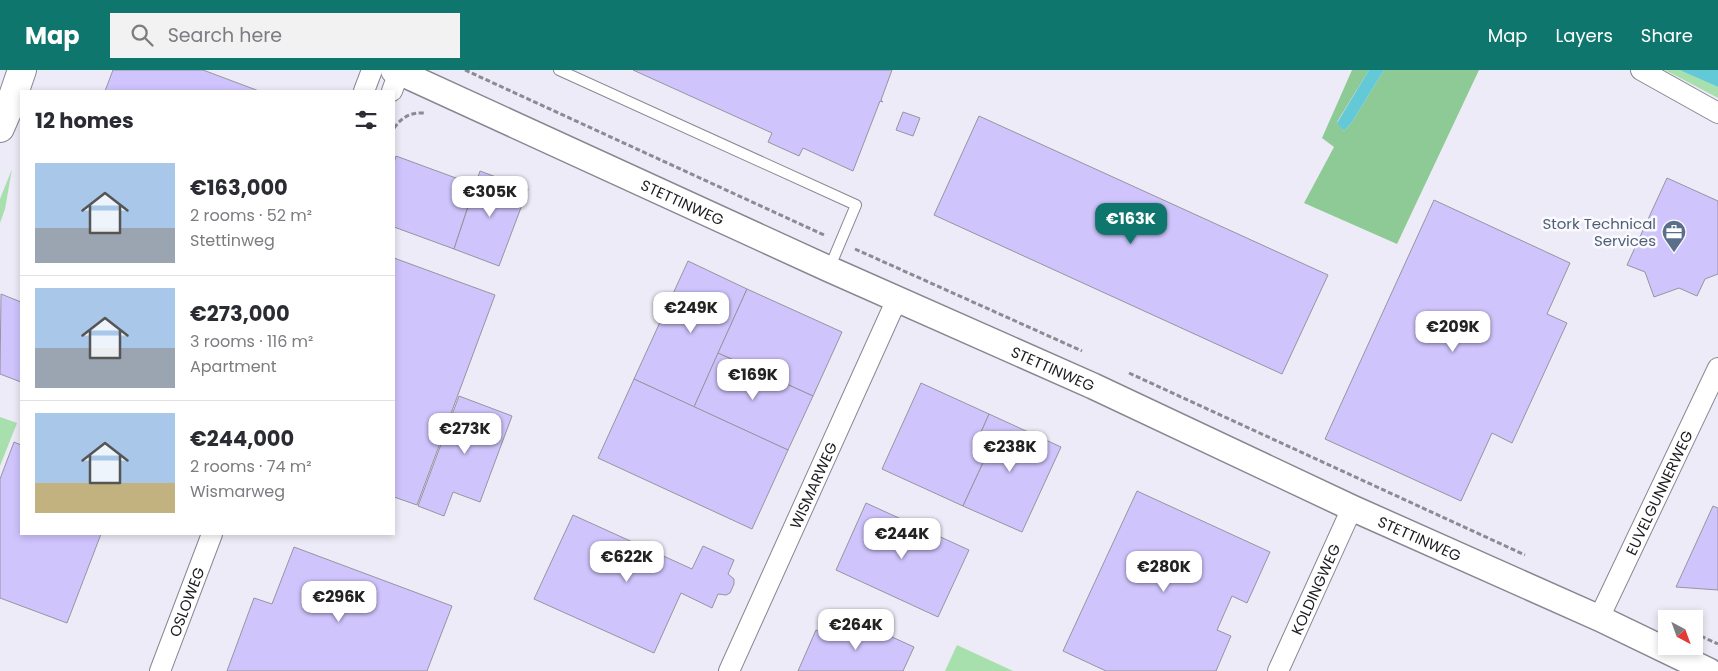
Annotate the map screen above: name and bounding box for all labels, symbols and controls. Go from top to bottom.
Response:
search box [110,13,460,58]
text: Map [25,19,80,52]
icon: search [128,21,156,49]
text: Search here [168,22,282,49]
text: Map [1488,23,1528,48]
text: Layers [1556,23,1613,48]
text: Share [1641,23,1693,48]
text: 12 homes [35,106,134,135]
icon: filters [352,106,380,134]
text: €163,000 [190,173,288,202]
street label: STETTINWEG [638,174,728,230]
pin: €305K [455,176,525,218]
text: €305K [463,180,517,203]
icon: home [75,183,135,243]
pin: €163K [1096,202,1166,245]
text: 2 rooms · 52 m² [190,204,312,227]
text: €163K [1106,207,1156,230]
place label: Stork Technical Services [1542,213,1656,251]
office icon: Stork Technical Services [1661,219,1687,253]
text: Stettinweg [190,229,275,252]
pin: €249K [656,292,726,334]
text: €249K [664,296,718,319]
text: €273,000 [190,299,290,328]
icon: home [75,308,135,368]
pin: €209K [1418,310,1488,353]
text: €209K [1426,315,1480,338]
text: 3 rooms · 116 m² [190,330,313,353]
street label: STETTINWEG [1008,341,1098,396]
text: Apartment [190,355,277,378]
pin: €169K [718,358,788,401]
text: €169K [728,363,778,386]
pin: €273K [430,412,500,455]
text: €273K [439,417,491,440]
text: €244,000 [190,424,294,453]
street label: EUVELGUNNERWEG [1620,426,1698,558]
pin: €238K [975,430,1045,473]
icon: home [75,433,135,493]
text: €238K [983,435,1037,458]
street label: WISMARWEG [784,438,842,532]
text: 2 rooms · 74 m² [190,455,312,478]
text: Wismarweg [190,480,285,503]
street label: STETTINWEG [1375,510,1465,566]
pin: €244K [867,518,937,560]
text: €244K [875,522,929,545]
pin: €622K [592,540,662,583]
street label: KOLDINGWEG [1285,540,1345,638]
text: €622K [601,545,653,568]
pin: €280K [1129,550,1199,593]
text: €280K [1137,555,1191,578]
street label: OSLOWEG [164,564,209,640]
pin: €296K [304,580,374,623]
text: €296K [312,585,366,608]
pin: €264K [821,608,891,651]
north arrow [1658,610,1702,655]
map controls [1658,610,1703,655]
text: €264K [829,613,883,636]

